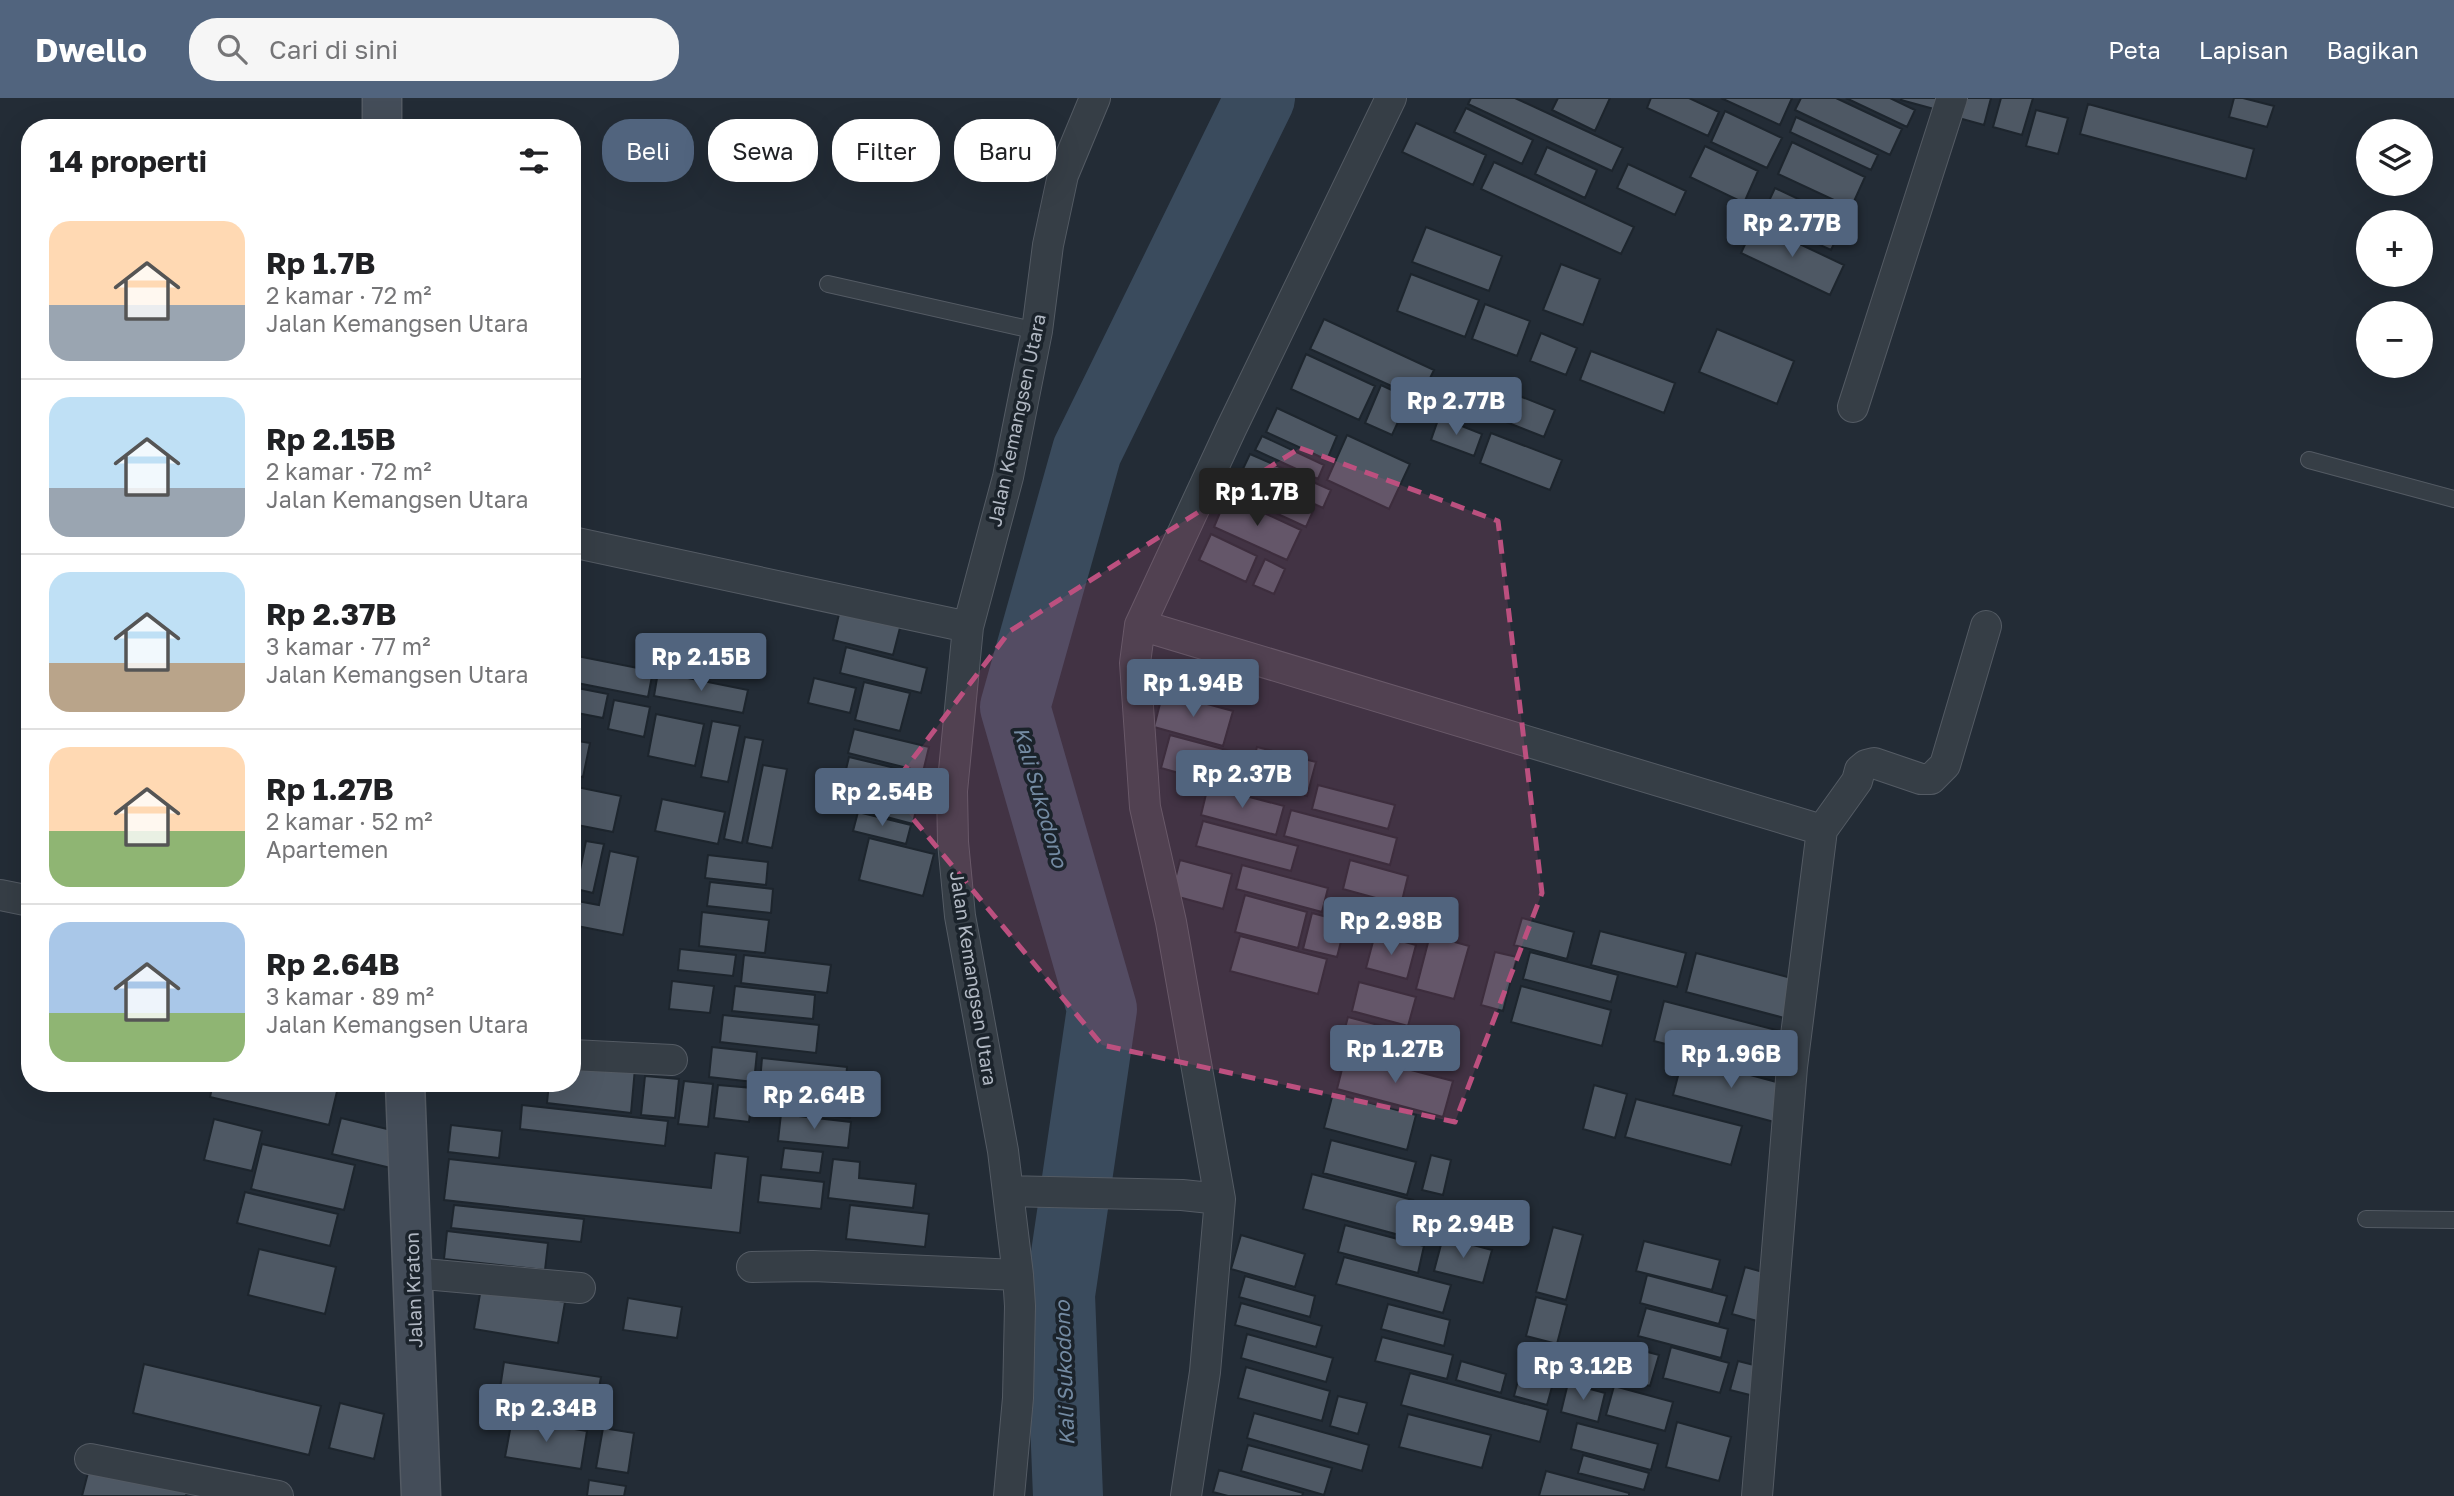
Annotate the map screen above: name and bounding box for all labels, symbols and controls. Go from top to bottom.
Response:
search box [189,18,679,81]
text: Dwello [35,30,147,69]
icon: search [213,30,251,68]
text: Cari di sini [269,34,398,65]
text: Peta [2108,35,2161,64]
text: Lapisan [2199,35,2289,64]
text: Bagikan [2327,35,2419,64]
chip: Beli [602,119,694,182]
chip: Sewa [708,119,818,182]
chip: Filter [832,119,940,182]
chip: Baru [954,119,1056,182]
map controls [2356,119,2433,378]
button: layers [2356,119,2433,196]
icon: filters [515,142,553,180]
text: 14 properti [49,143,207,179]
pin: Rp 2.77B [1720,200,1864,259]
text: Rp 2.77B [1743,208,1841,236]
button: + [2356,210,2433,287]
text: Rp 1.7B [266,245,375,281]
icon: home [105,249,189,333]
text: 2 kamar · 72 m² [266,281,432,309]
button: − [2356,301,2433,378]
text: Jalan Kemangsen Utara [266,309,529,337]
street label: Jalan Kemangsen Utara [982,312,1050,528]
pin: Rp 2.77B [1384,378,1528,437]
text: Rp 2.77B [1407,386,1505,414]
text: Rp 2.15B [266,421,396,457]
icon: home [105,425,189,509]
text: 2 kamar · 72 m² [266,457,432,485]
pin: Rp 1.7B [1192,468,1322,528]
text: Rp 1.7B [1215,477,1299,505]
text: Jalan Kemangsen Utara [266,485,529,513]
text: Rp 2.37B [266,596,397,632]
icon: home [105,600,189,684]
text: 3 kamar · 77 m² [266,632,430,660]
pin: Rp 2.15B [629,634,773,693]
text: Rp 2.15B [651,642,751,670]
text: Jalan Kemangsen Utara [266,660,529,688]
pin: Rp 1.94B [1121,660,1265,719]
text: Rp 1.94B [1143,668,1243,696]
water label: Kali Sukodono [1009,724,1074,872]
pin: Rp 2.37B [1170,750,1314,810]
text: Rp 2.37B [1192,759,1292,787]
pin: Rp 2.54B [810,768,954,828]
text: Rp 1.27B [266,771,394,807]
icon: home [105,775,189,859]
text: Rp 2.54B [831,777,933,805]
text: 2 kamar · 52 m² [266,807,433,835]
text: Apartemen [266,835,388,863]
street label: Jalan Kemangsen Utara [946,869,1002,1087]
pin: Rp 2.98B [1319,898,1463,957]
text: Rp 2.98B [1340,906,1442,934]
text: Rp 2.64B [266,946,400,982]
icon: home [105,950,189,1034]
text: 3 kamar · 89 m² [266,982,434,1010]
text: Jalan Kemangsen Utara [266,1010,529,1038]
pin: Rp 1.27B [1323,1026,1467,1085]
pin: Rp 1.96B [1659,1030,1803,1090]
text: Rp 1.27B [1346,1034,1444,1062]
text: Rp 1.96B [1681,1039,1781,1067]
pin: Rp 2.64B [742,1072,886,1131]
text: Rp 2.64B [763,1080,865,1108]
pin: Rp 2.94B [1391,1200,1535,1260]
text: Rp 2.94B [1412,1209,1514,1237]
street label: Jalan Kraton [399,1232,427,1348]
water label: Kali Sukodono [1048,1299,1080,1446]
pin: Rp 3.12B [1511,1342,1655,1402]
text: Rp 3.12B [1533,1351,1633,1379]
pin: Rp 2.34B [474,1384,618,1444]
text: Rp 2.34B [495,1393,597,1421]

